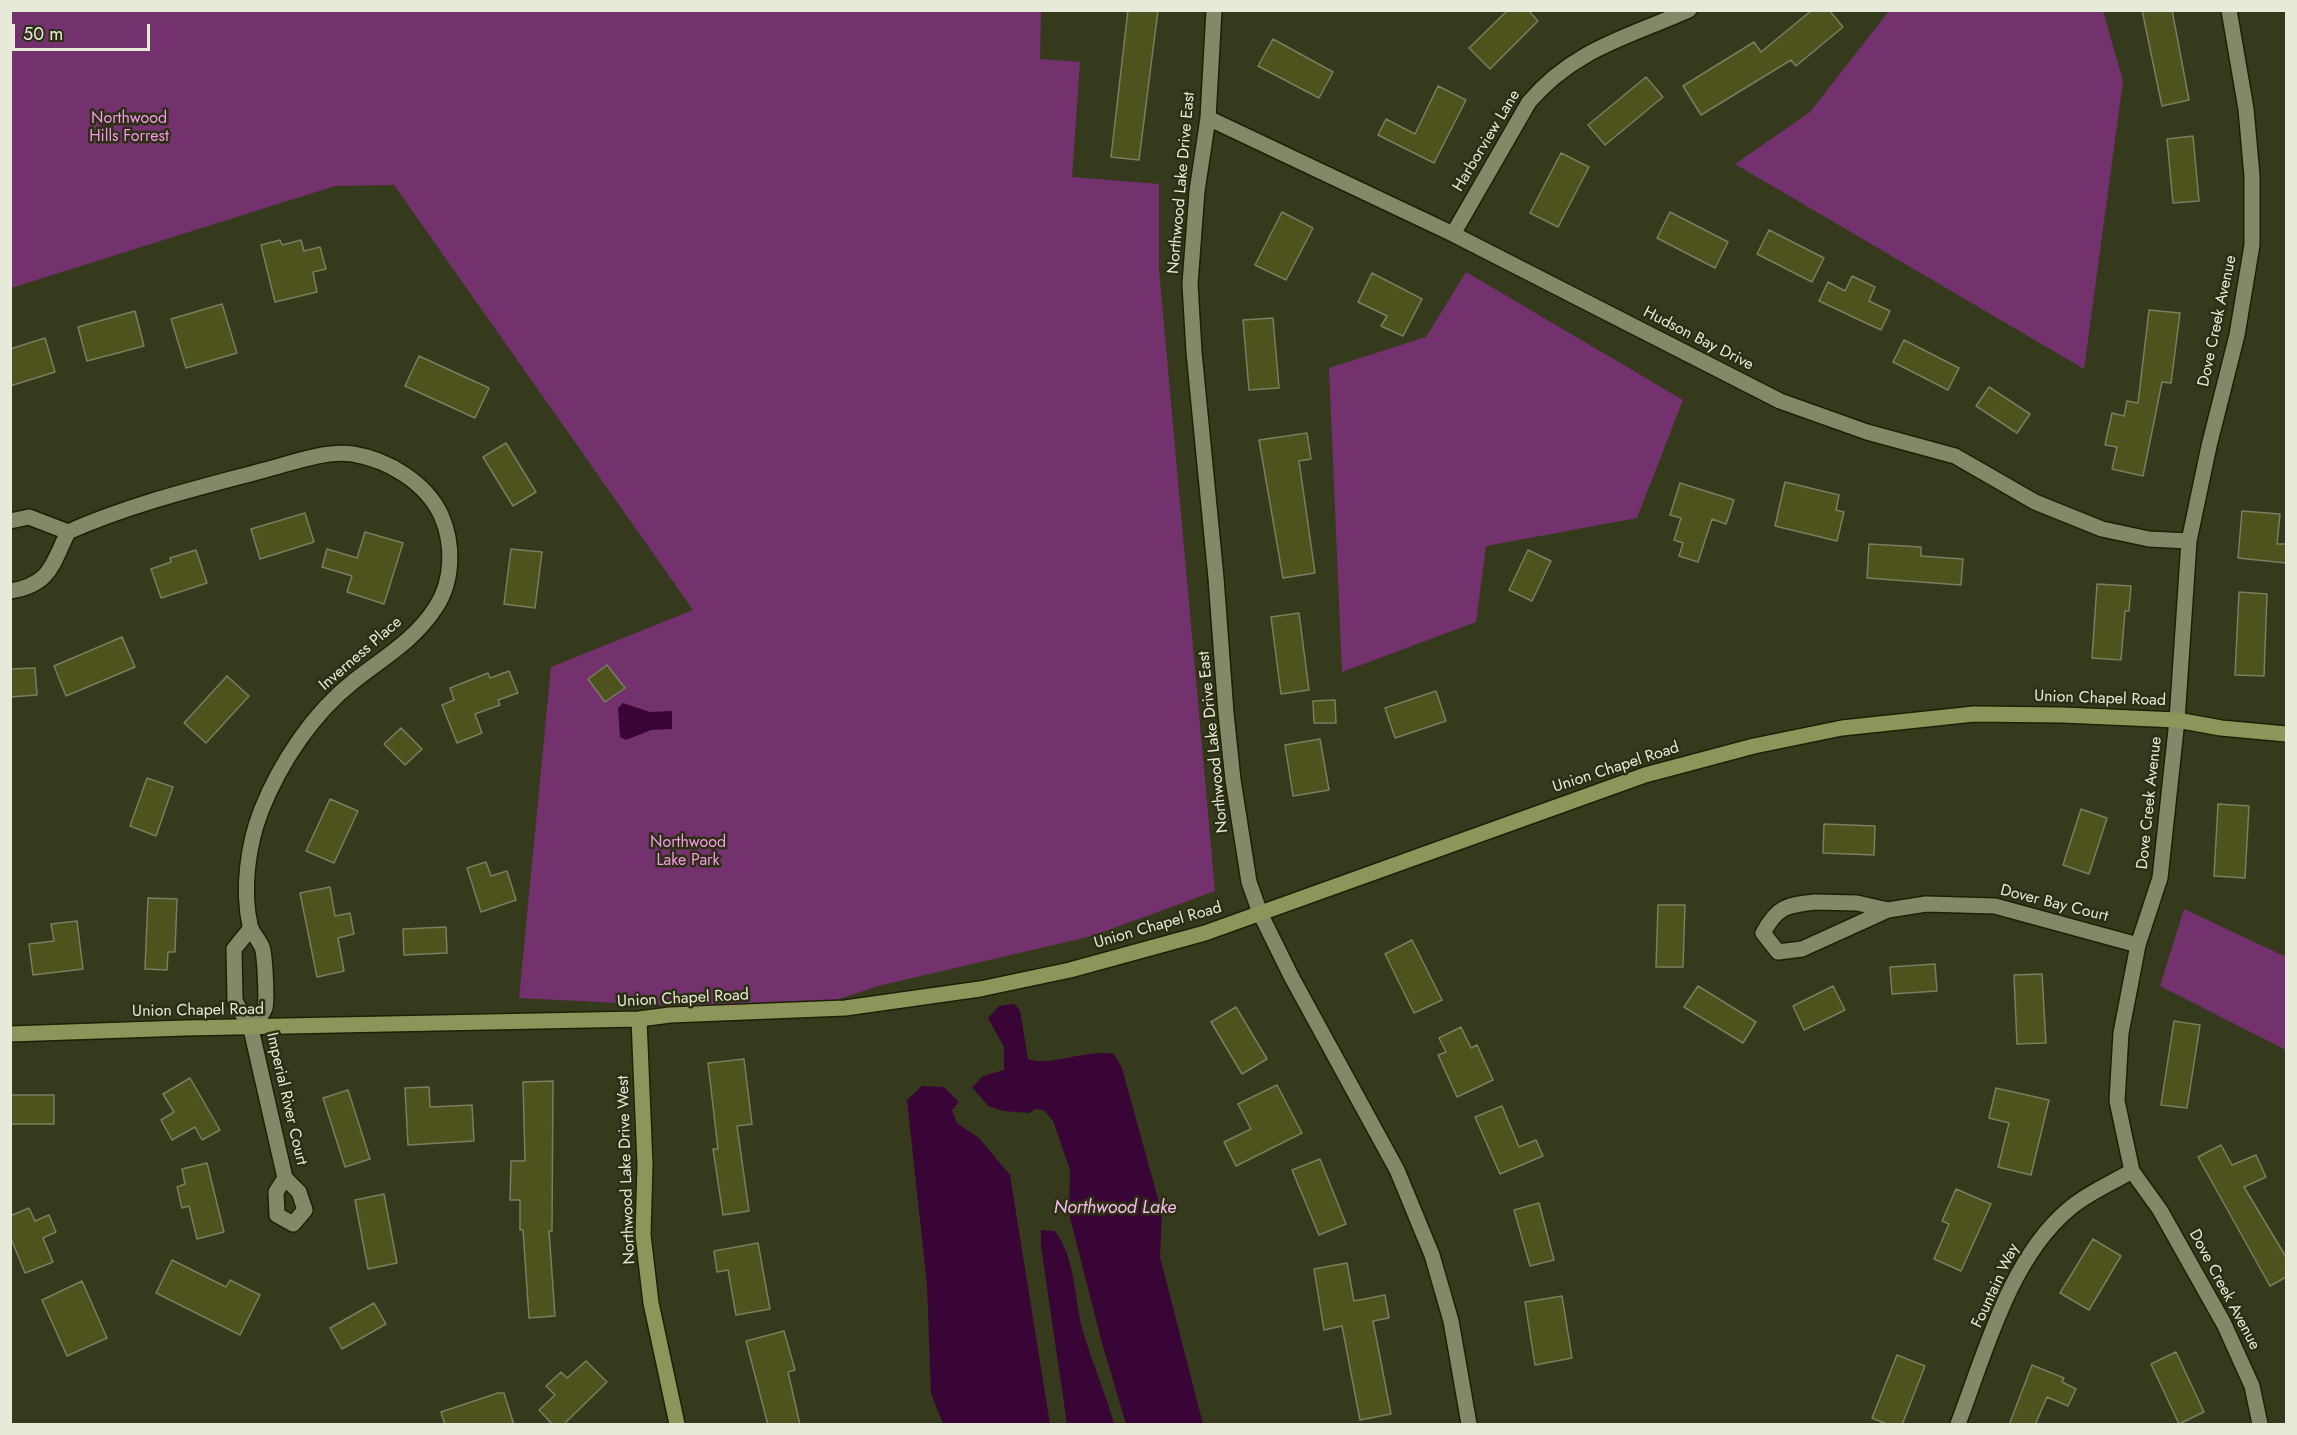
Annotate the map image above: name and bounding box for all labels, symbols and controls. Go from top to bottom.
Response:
scale bar [15,12,153,50]
text: 50 m [23,21,63,47]
street label: Harborview Lane [1449,87,1525,195]
street label: Northwood Lake Drive East [1164,91,1200,275]
park label: Northwood Hills Forrest [89,109,169,147]
street label: Dove Creek Avenue [2195,254,2241,388]
street label: Hudson Bay Drive [1640,303,1756,375]
street label: Inverness Place [316,613,406,695]
street label: Northwood Lake Drive East [1195,650,1233,834]
street label: Union Chapel Road [2034,687,2166,711]
street label: Dove Creek Avenue [2133,736,2167,870]
street label: Union Chapel Road [1550,738,1682,798]
park label: Northwood Lake Park [650,833,726,871]
street label: Dover Bay Court [1998,881,2110,927]
street label: Union Chapel Road [1092,899,1224,953]
street label: Union Chapel Road [617,986,749,1012]
street label: Union Chapel Road [132,1000,264,1022]
street label: Imperial River Court [261,1031,311,1167]
street label: Northwood Lake Drive West [614,1075,640,1265]
water label: Northwood Lake [1054,1198,1176,1220]
street label: Dove Creek Avenue [2184,1227,2264,1353]
street label: Fountain Way [1968,1241,2024,1331]

